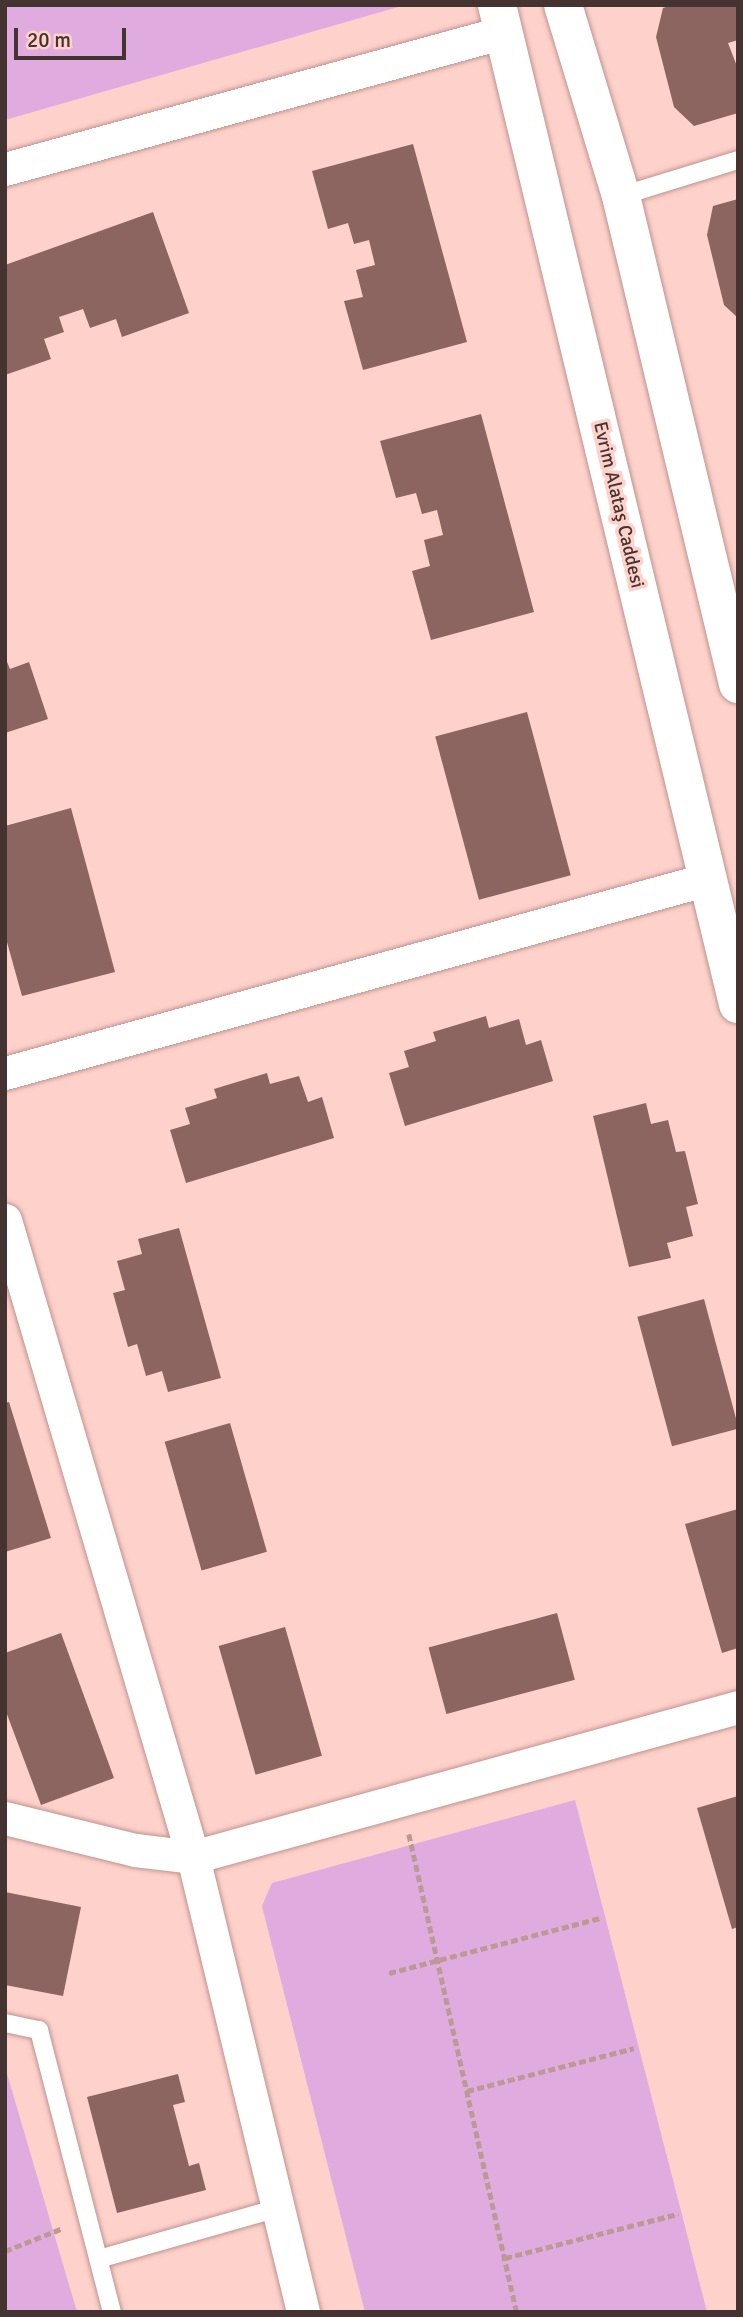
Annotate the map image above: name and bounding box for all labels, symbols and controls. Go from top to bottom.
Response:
scale bar [18,14,130,58]
text: 20 m [27,27,71,53]
street label: Evrim Alataş Caddesi [588,420,648,590]

